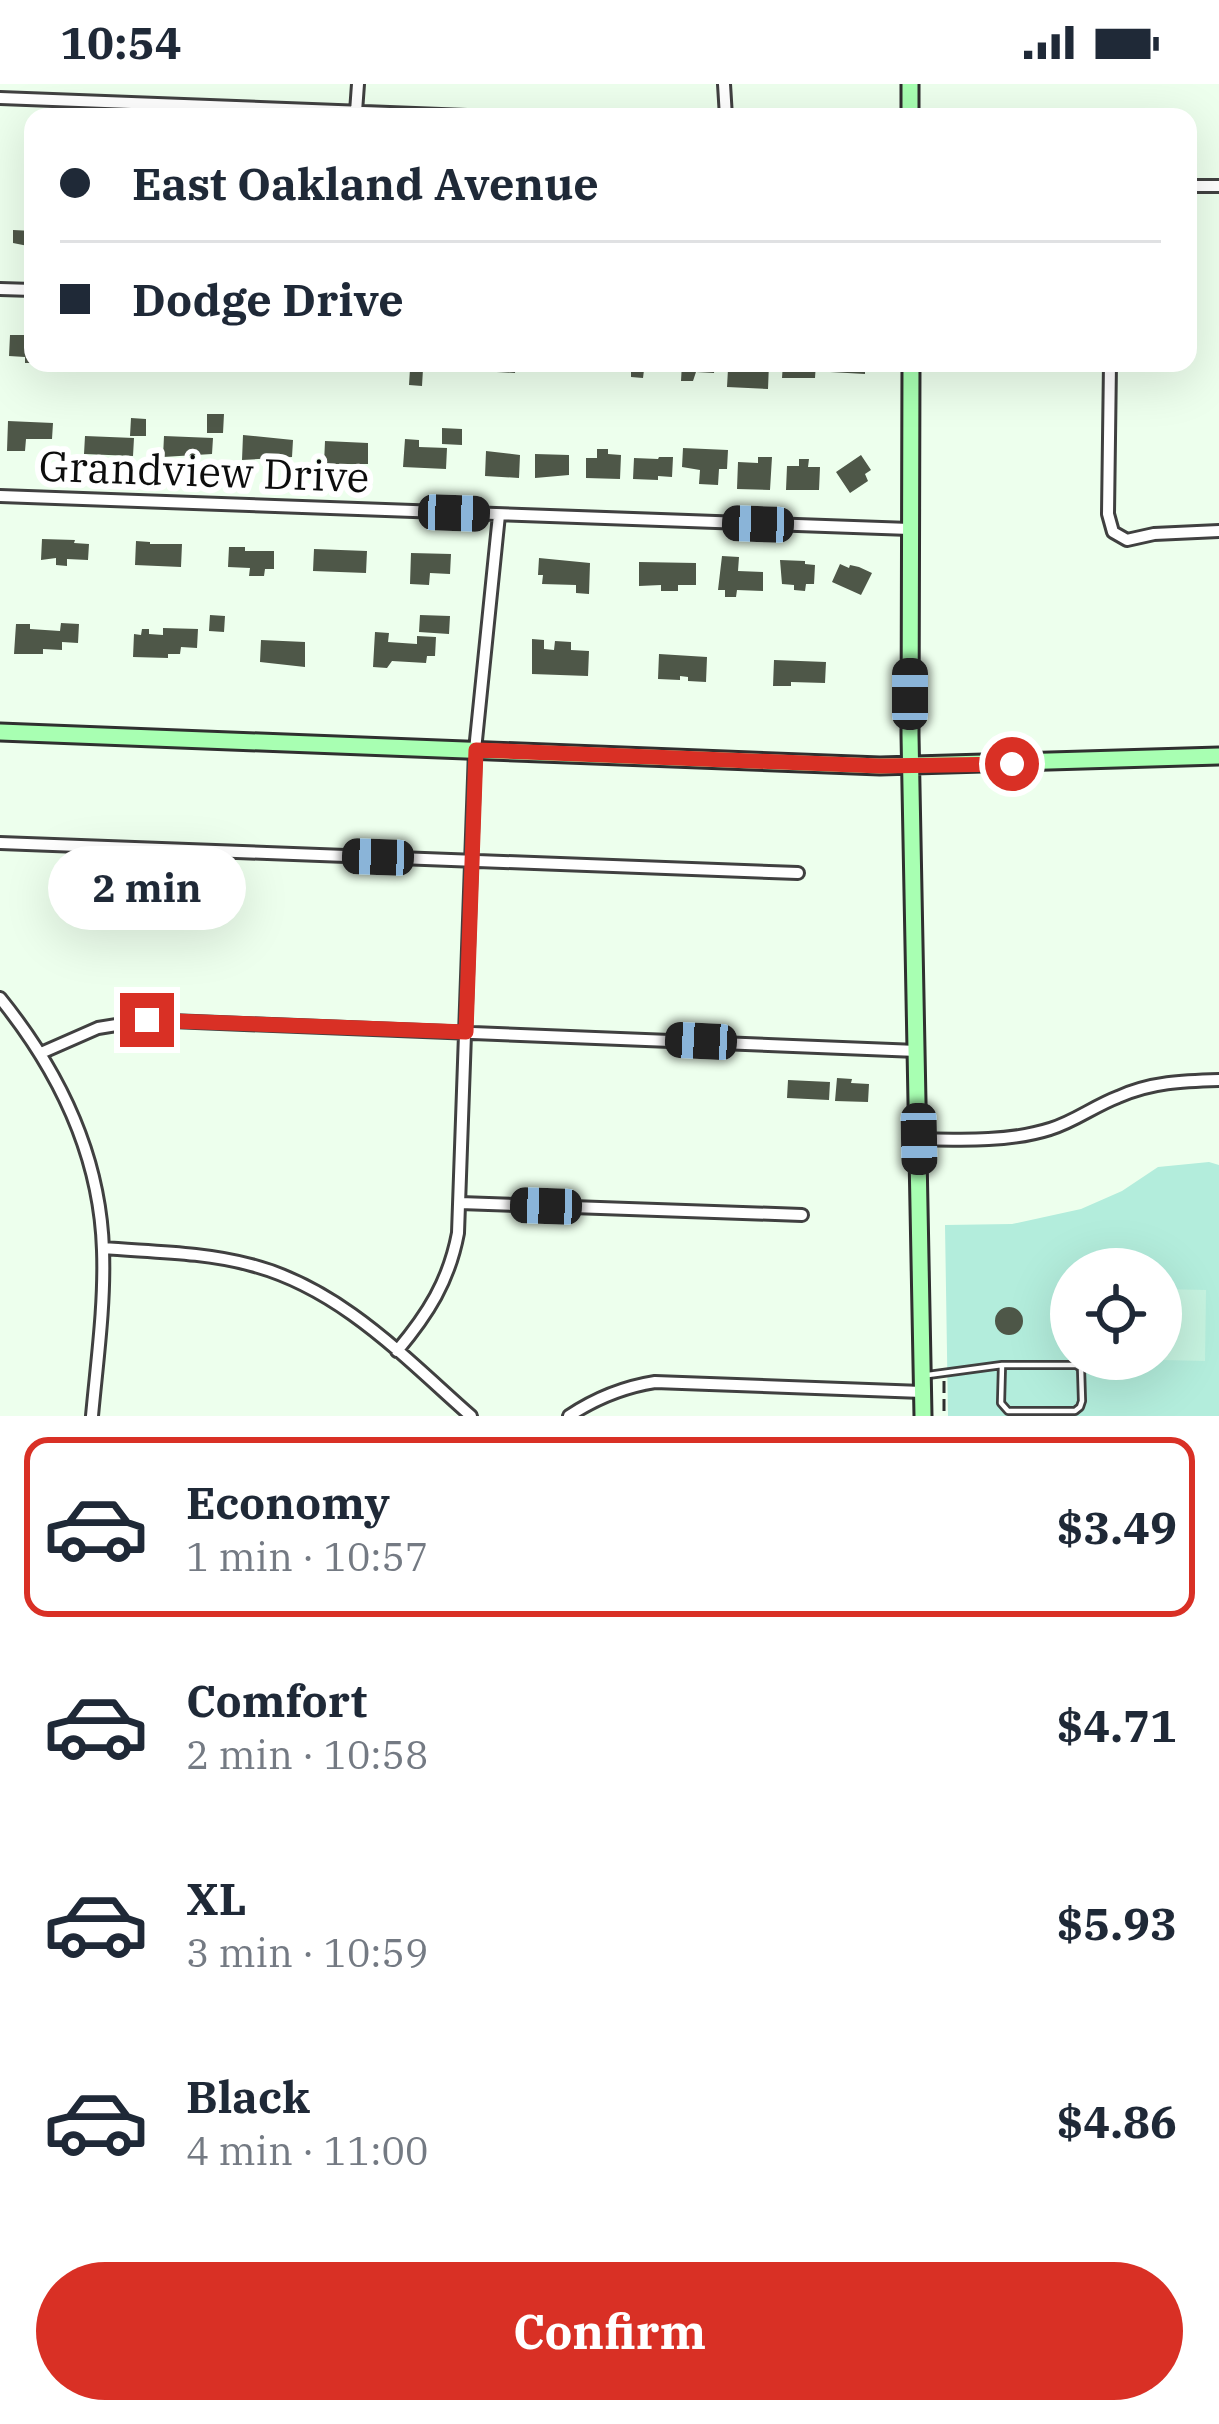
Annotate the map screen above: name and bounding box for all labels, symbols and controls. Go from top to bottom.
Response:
text: 10:54 [60,13,182,71]
text: East Oakland Avenue [132,154,599,212]
text: Dodge Drive [132,270,404,328]
street label: Grandview Drive [38,438,370,504]
car [417,494,491,532]
car [721,505,795,543]
car [892,658,928,730]
route start [985,737,1039,791]
car [341,838,415,876]
callout: 2 min [48,846,246,930]
text: 2 min [92,862,202,913]
route end [120,993,174,1047]
car [664,1021,738,1061]
car [900,1103,938,1175]
car [509,1187,583,1225]
map controls [1050,1248,1182,1380]
button: locate [1050,1248,1182,1380]
icon: car [42,1473,150,1581]
text: Economy [186,1473,390,1531]
text: $3.49 [1057,1498,1177,1556]
text: 1 min · 10:57 [186,1531,428,1582]
icon: car [42,1671,150,1779]
text: Comfort [186,1671,367,1729]
text: $4.71 [1057,1696,1177,1754]
text: 2 min · 10:58 [186,1729,428,1780]
icon: car [42,1869,150,1977]
text: XL [186,1869,247,1927]
text: $5.93 [1057,1894,1177,1952]
text: 3 min · 10:59 [186,1927,428,1978]
icon: car [42,2067,150,2175]
text: Black [186,2067,310,2125]
text: $4.86 [1057,2092,1177,2150]
text: 4 min · 11:00 [186,2125,428,2176]
button: Confirm [36,2262,1183,2400]

